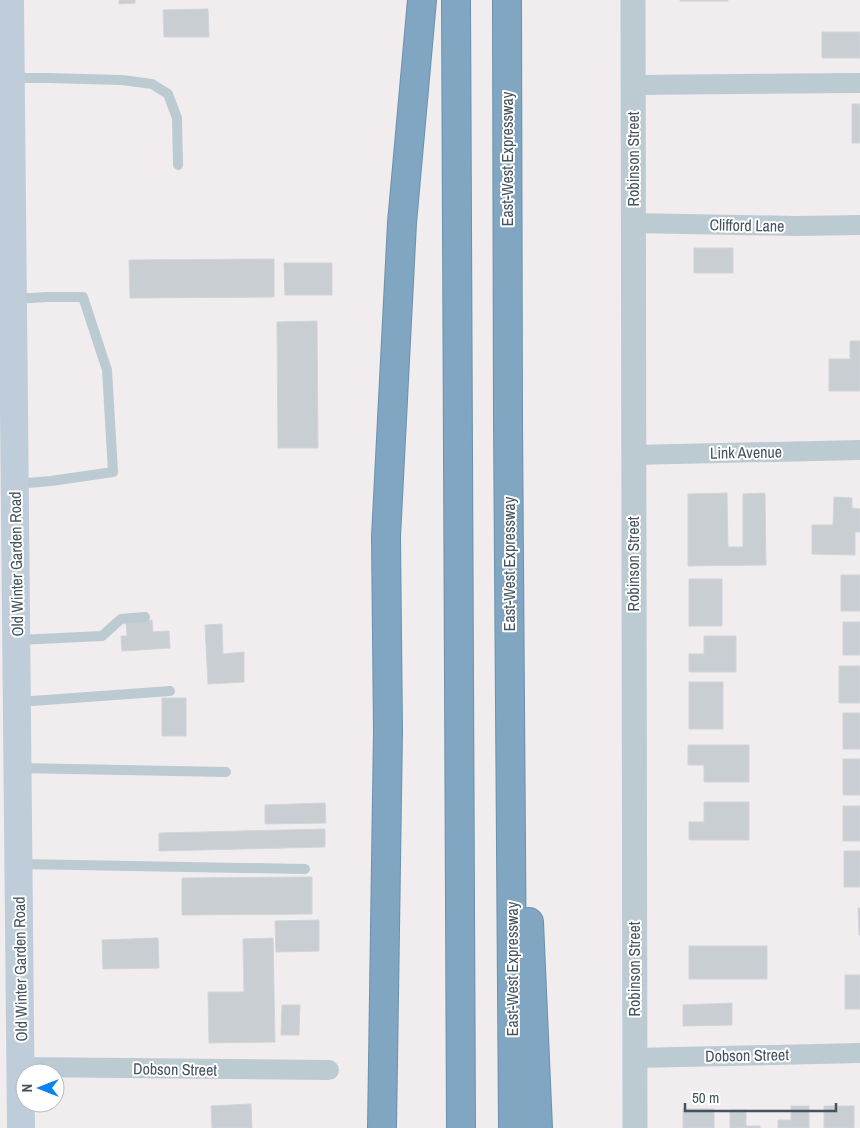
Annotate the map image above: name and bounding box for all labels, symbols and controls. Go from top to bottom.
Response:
street label: East-West Expressway [496,91,518,226]
street label: Robinson Street [622,111,644,206]
street label: Clifford Lane [709,213,785,237]
street label: Link Avenue [710,440,782,464]
street label: Old Winter Garden Road [4,491,28,637]
street label: East-West Expressway [498,496,520,631]
street label: Robinson Street [622,516,644,611]
street label: Old Winter Garden Road [8,896,32,1042]
street label: East-West Expressway [501,901,523,1036]
street label: Robinson Street [623,921,645,1016]
street label: Dobson Street [705,1043,789,1067]
street label: Dobson Street [133,1057,217,1081]
north arrow [15,1063,65,1113]
scale bar [685,1080,836,1112]
text: N [18,1084,36,1092]
text: 50 m [692,1087,719,1108]

